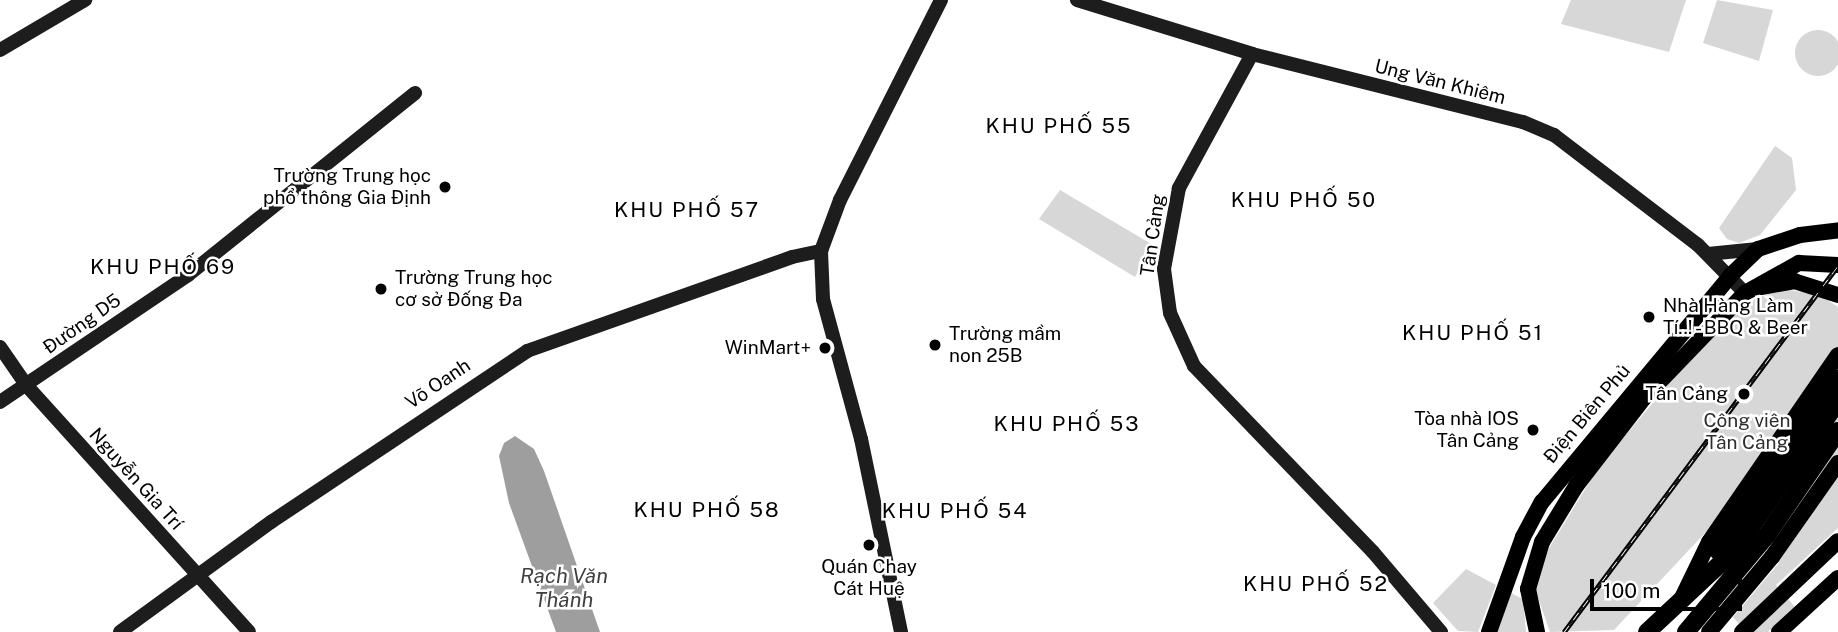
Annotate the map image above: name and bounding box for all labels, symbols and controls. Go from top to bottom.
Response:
street label: Ung Văn Khiêm [1372,55,1508,109]
district label: KHU PHỐ 55 [987,113,1131,139]
place label: Trường Trung học phổ thông Gia Định [263,165,431,209]
marker: Trường Trung học phổ thông Gia Định [437,179,453,195]
district label: KHU PHỐ 50 [1232,187,1376,213]
street label: Tân Cảng [1136,193,1170,277]
district label: KHU PHỐ 57 [615,197,759,223]
district label: KHU PHỐ 69 [91,254,235,280]
place label: Trường Trung học cơ sở Đống Đa [395,267,553,311]
marker: Trường Trung học cơ sở Đống Đa [373,281,389,297]
street label: Đường D5 [39,289,125,359]
place label: Nhà Hàng Làm Tí..! - BBQ & Beer [1663,295,1813,339]
marker: Nhà Hàng Làm Tí..! - BBQ & Beer [1641,309,1657,325]
district label: KHU PHỐ 51 [1403,320,1543,346]
place label: Trường mầm non 25B [949,323,1061,367]
place label: WinMart+ [725,337,811,359]
marker: Trường mầm non 25B [927,337,943,353]
marker: WinMart+ [817,340,833,356]
street label: Võ Oanh [401,354,475,414]
street label: Điện Biên Phủ [1539,360,1635,468]
place label: Tân Cảng [1646,383,1728,405]
marker: Tân Cảng [1734,384,1754,404]
place label: Tòa nhà IOS Tân Cảng [1414,408,1519,452]
park label: Công viên Tân Cảng [1703,410,1791,454]
district label: KHU PHỐ 53 [995,411,1139,437]
marker: Tòa nhà IOS Tân Cảng [1525,422,1541,438]
street label: Nguyễn Gia Trí [84,423,188,535]
district label: KHU PHỐ 58 [635,497,779,523]
district label: KHU PHỐ 54 [883,498,1027,524]
marker: Quán Chay Cát Huệ [861,537,877,553]
place label: Quán Chay Cát Huệ [821,556,917,600]
water label: Rạch Văn Thánh [520,563,608,613]
scale bar [1593,566,1745,610]
district label: KHU PHỐ 52 [1244,571,1388,597]
text: 100 m [1603,578,1660,603]

